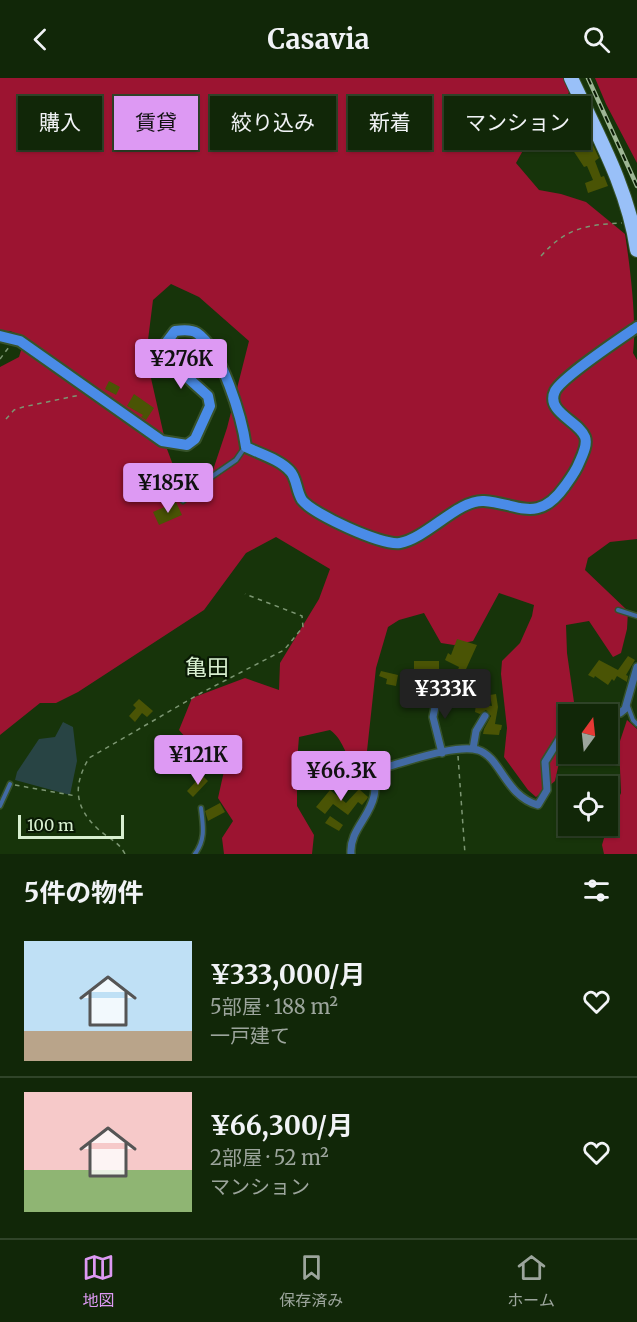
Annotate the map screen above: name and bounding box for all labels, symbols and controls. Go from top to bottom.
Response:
text: Casavia [268,22,369,56]
icon: back [24,23,57,56]
icon: search [580,23,613,56]
chip: 購入 [18,96,102,150]
chip: 賃貸 [114,96,198,150]
chip: 絞り込み [210,96,336,150]
chip: 新着 [348,96,432,150]
chip: マンション [444,96,591,150]
pin: ¥276K [139,339,223,390]
text: ¥276K [149,346,213,371]
pin: ¥185K [126,463,210,514]
text: ¥185K [137,470,199,495]
district label: 亀田 [185,653,229,681]
pin: ¥333K [403,669,487,720]
text: ¥333K [414,676,476,701]
north arrow [558,704,618,764]
map controls [558,704,618,836]
pin: ¥121K [156,735,240,786]
text: ¥121K [168,742,228,767]
pin: ¥66.3K [292,751,390,802]
text: ¥66.3K [306,758,377,783]
button: locate [558,776,618,836]
scale bar [18,812,124,840]
text: 100 m [27,815,74,835]
icon: filters [580,874,613,907]
text: 5件の物件 [24,876,143,909]
text: ¥333,000/月 [210,958,366,991]
icon: home [72,965,144,1037]
icon: heart [580,985,613,1018]
text: 5部屋 · 188 m² [210,994,338,1019]
text: 一戸建て [210,1023,290,1048]
text: ¥66,300/月 [210,1109,353,1142]
icon: home [72,1116,144,1188]
icon: heart [580,1136,613,1169]
text: 2部屋 · 52 m² [210,1145,329,1170]
text: マンション [210,1174,310,1199]
tab: 地図 [82,1251,115,1311]
tab: 保存済み [279,1251,343,1311]
tab: ホーム [507,1251,555,1311]

